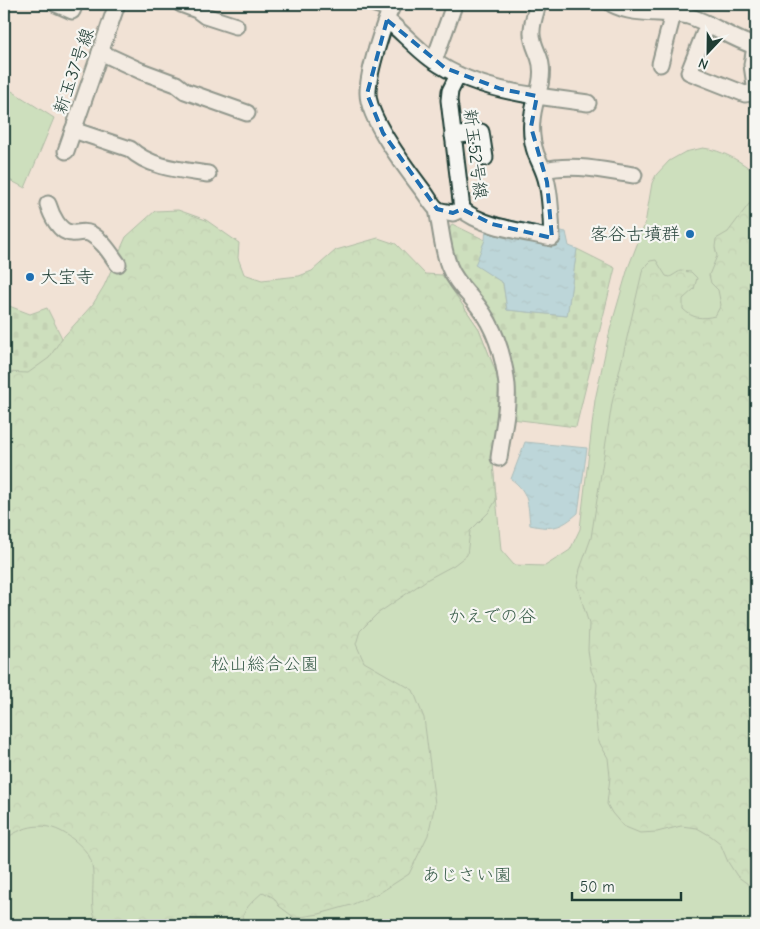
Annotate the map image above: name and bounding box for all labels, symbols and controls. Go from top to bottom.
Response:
street label: 新玉37号線 [49,25,99,117]
north arrow [682,28,732,78]
text: N [696,54,711,73]
street label: 新玉52号線 [459,107,491,201]
place label: 客谷古墳群 [590,224,680,245]
marker: 客谷古墳群 [684,228,696,240]
place label: 大宝寺 [40,267,94,288]
marker: 大宝寺 [24,271,36,283]
park label: かえでの谷 [448,606,536,627]
park label: 松山総合公園 [211,654,319,675]
park label: あじさい園 [422,865,512,886]
scale bar [572,869,681,901]
text: 50 m [580,878,615,896]

